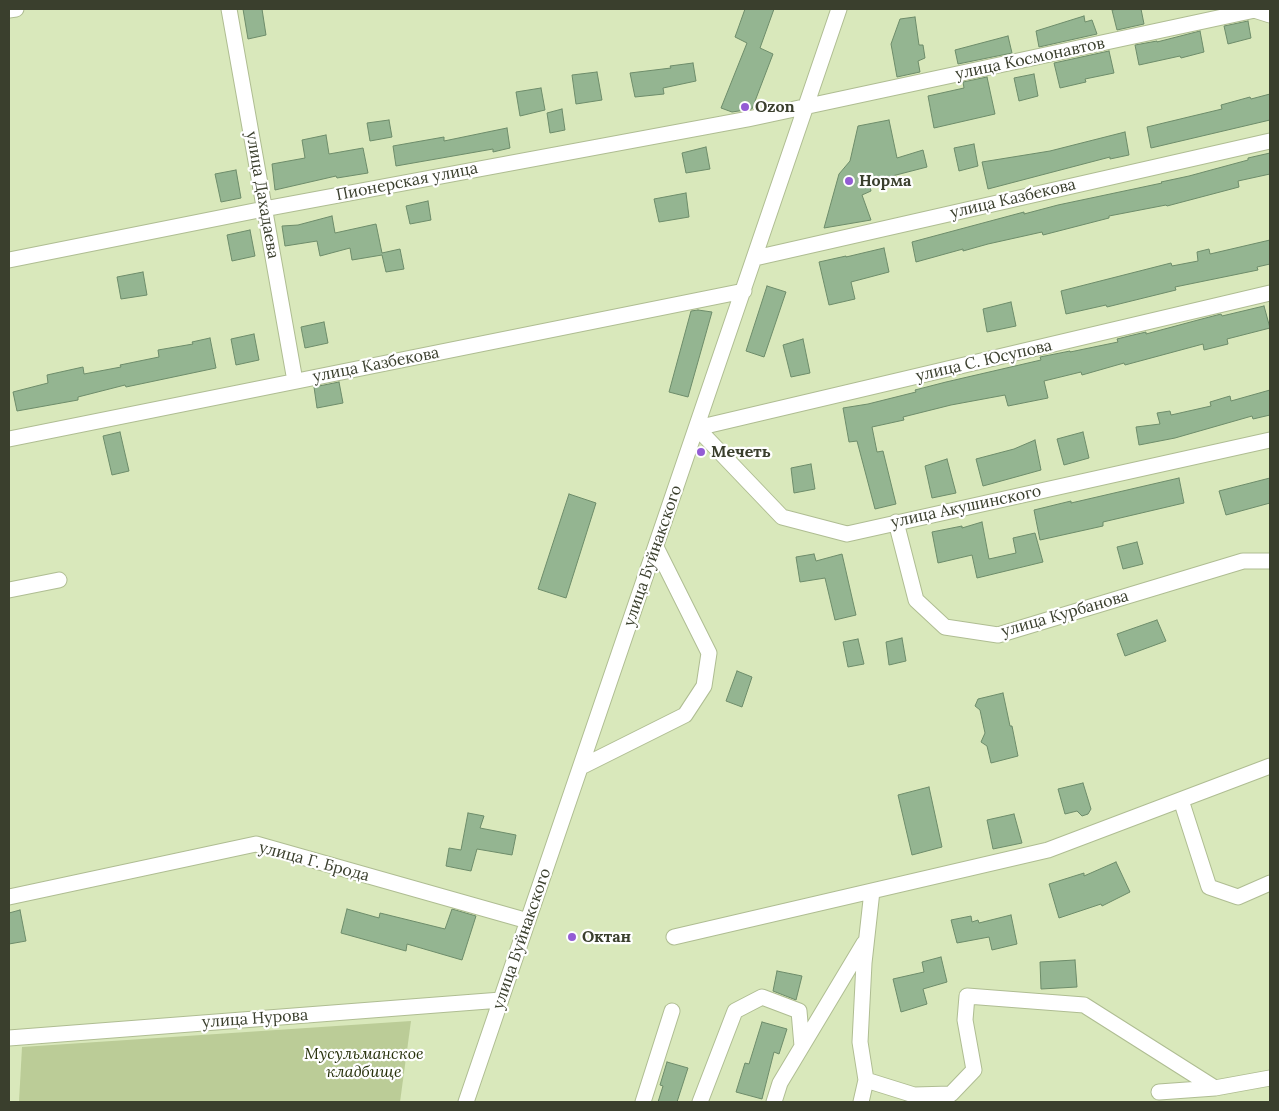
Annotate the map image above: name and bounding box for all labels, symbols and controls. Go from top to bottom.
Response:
street label: улица Космонавтов [954,34,1106,84]
place label: Ozon [755,97,795,117]
marker: Ozon [739,101,751,113]
street label: улица Дахадаева [241,130,283,260]
street label: Пионерская улица [335,159,479,205]
place label: Норма [859,171,911,191]
marker: Норма [843,175,855,187]
street label: улица Казбекова [948,175,1078,223]
street label: улица С. Юсупова [914,336,1054,386]
street label: улица Казбекова [311,343,441,387]
place label: Мечеть [711,442,771,462]
marker: Мечеть [695,446,707,458]
street label: улица Акушинского [889,482,1043,532]
street label: улица Буйнакского [620,483,686,629]
street label: улица Курбанова [999,587,1131,641]
street label: улица Г. Брода [257,838,371,886]
street label: улица Буйнакского [489,866,555,1012]
place label: Октан [582,927,631,947]
marker: Октан [566,931,578,943]
street label: улица Нурова [201,1006,309,1032]
park label: Мусульманское кладбище [304,1044,424,1082]

